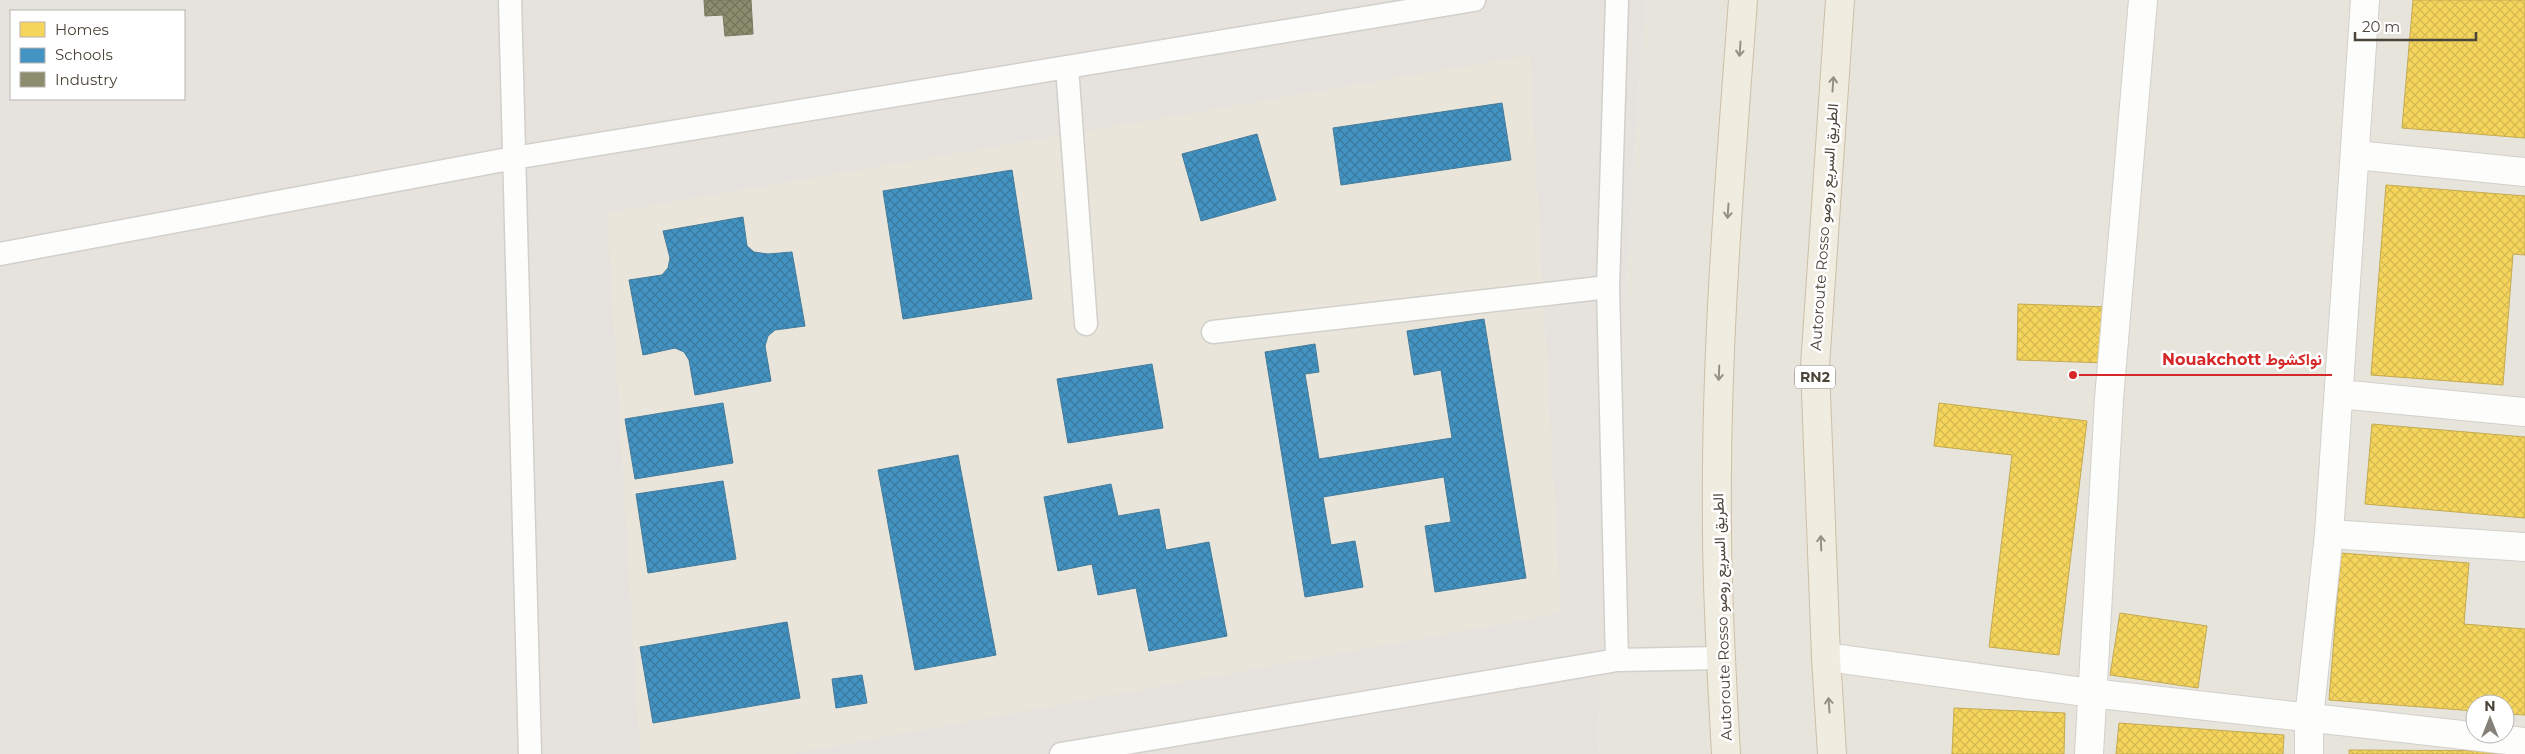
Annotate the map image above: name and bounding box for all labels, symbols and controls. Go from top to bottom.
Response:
legend [10,10,185,100]
scale bar [2355,10,2476,42]
text: 20 m [2362,17,2400,36]
text: Homes [55,20,109,39]
one-way arrow [1735,40,1744,56]
text: Schools [55,45,113,64]
text: Industry [55,70,118,89]
one-way arrow [1829,76,1838,92]
street label: Autoroute Rosso الطريق السريع روصو [1806,103,1844,351]
one-way arrow [1723,202,1732,218]
callout: Nouakchott نواكشوط [2152,344,2332,375]
text: Nouakchott نواكشوط [2162,350,2322,370]
one-way arrow [1715,365,1724,381]
road number: RN2 [1795,366,1835,388]
street label: Autoroute Rosso الطريق السريع روصو [1708,493,1738,741]
one-way arrow [1817,535,1826,551]
north arrow [2465,694,2515,744]
text: N [2484,697,2496,715]
one-way arrow [1825,698,1834,714]

